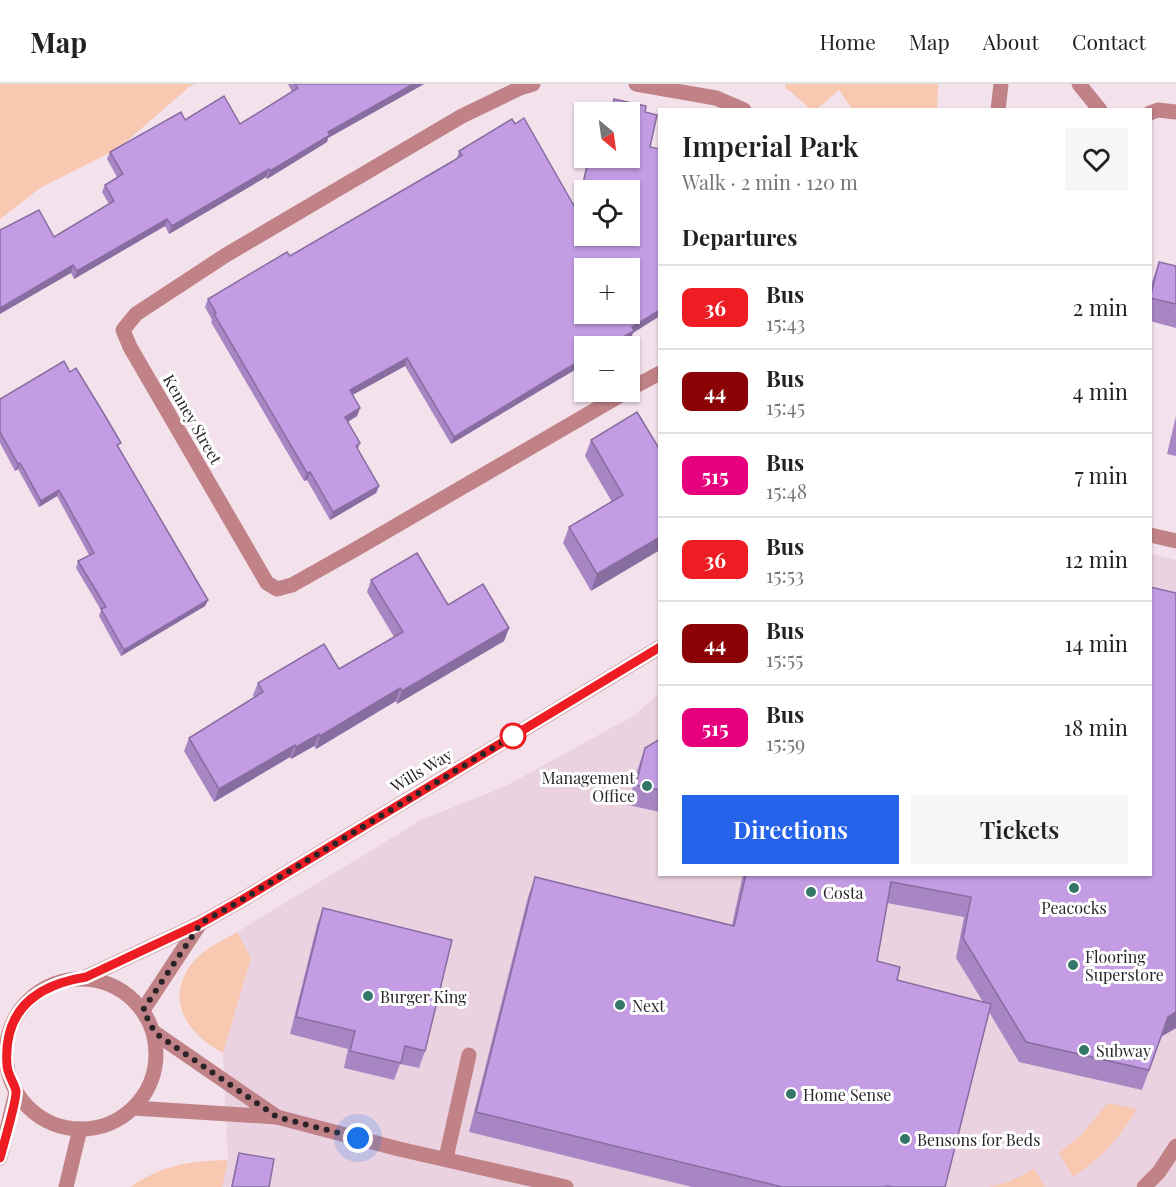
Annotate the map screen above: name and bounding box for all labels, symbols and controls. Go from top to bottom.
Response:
text: Map [30,23,87,60]
text: Home [820,27,876,55]
text: Map [909,27,950,55]
text: About [983,27,1039,55]
text: Contact [1072,27,1146,55]
north arrow [574,102,640,168]
map controls [574,102,640,402]
text: Imperial Park [682,127,859,164]
button: heart [1065,128,1128,191]
text: Walk · 2 min · 120 m [682,168,858,195]
button: locate [574,180,640,246]
text: Departures [682,222,797,252]
button: + [574,258,640,324]
text: Bus [766,279,804,309]
text: 2 min [1073,292,1128,322]
text: 36 [704,293,726,321]
text: 15:43 [766,309,805,336]
button: − [574,336,640,402]
text: Bus [766,363,804,393]
street label: Kenney Street [159,370,227,468]
text: 4 min [1073,376,1128,406]
text: 44 [704,377,726,405]
text: 15:45 [766,393,805,420]
text: Bus [766,447,804,477]
text: 7 min [1075,460,1128,490]
text: 515 [701,461,729,489]
text: 15:48 [766,477,807,504]
text: Bus [766,531,804,561]
text: 12 min [1065,544,1128,574]
text: 36 [704,545,726,573]
text: 15:53 [766,561,804,588]
text: Bus [766,615,804,645]
text: 14 min [1064,628,1128,658]
text: 44 [704,629,726,657]
text: 15:55 [766,645,803,672]
text: Bus [766,699,804,729]
text: 18 min [1064,712,1128,742]
text: 515 [701,713,729,741]
unlabelled marker [500,723,526,749]
text: 15:59 [766,729,805,756]
street label: Wills Way [386,743,456,797]
place label: Management Office [542,767,635,806]
marker: Management Office [640,779,654,793]
button: Directions [682,795,899,864]
button: Tickets [911,795,1128,864]
marker: Peacocks [1067,881,1081,895]
place label: Costa [823,882,864,903]
marker: Costa [804,885,818,899]
place label: Peacocks [1041,897,1107,918]
place label: Flooring Superstore [1085,946,1164,985]
marker: Flooring Superstore [1066,958,1080,972]
place label: Burger King [380,986,467,1007]
marker: Burger King [361,989,375,1003]
place label: Next [632,995,665,1016]
marker: Next [613,998,627,1012]
place label: Subway [1096,1040,1151,1061]
marker: Subway [1077,1043,1091,1057]
place label: Home Sense [803,1084,891,1105]
marker: Home Sense [784,1087,798,1101]
your location [343,1123,373,1153]
place label: Bensons for Beds [917,1129,1040,1150]
marker: Bensons for Beds [898,1132,912,1146]

